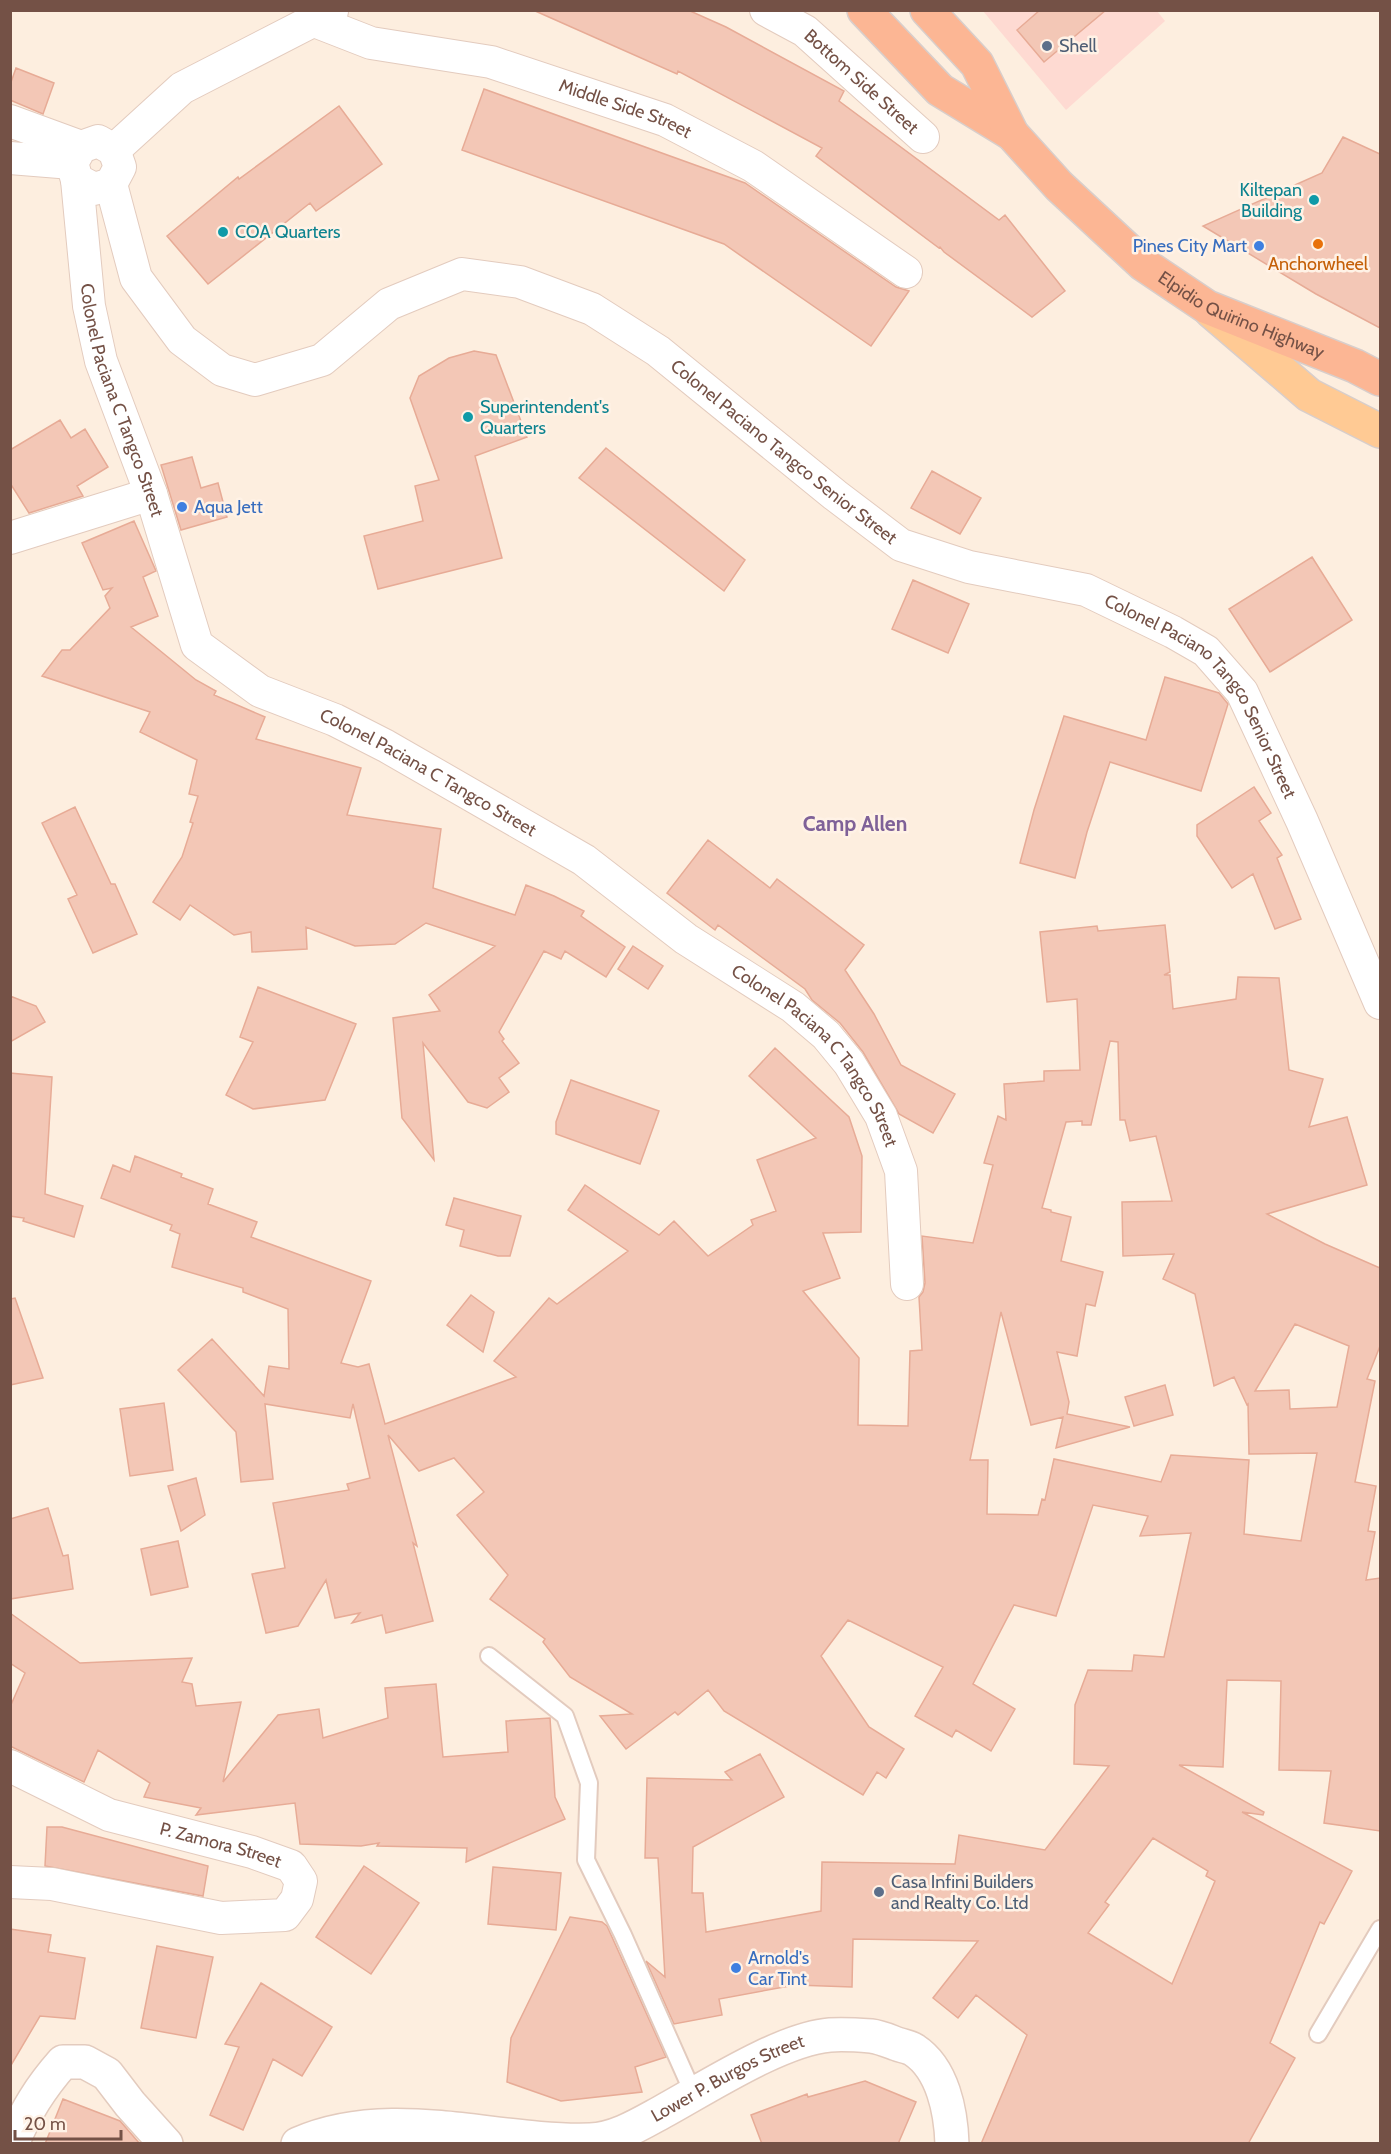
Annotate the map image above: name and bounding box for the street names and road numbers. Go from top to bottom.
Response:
street label: Bottom Side Street [800,25,923,139]
street label: Middle Side Street [556,74,695,143]
street label: Elpidio Quirino Highway [1154,266,1327,364]
street label: Colonel Paciana C Tangco Street [76,282,168,519]
street label: Colonel Paciano Tangco Senior Street [666,355,901,549]
street label: Colonel Paciano Tangco Senior Street [1101,590,1301,802]
street label: Colonel Paciana C Tangco Street [317,704,540,841]
street label: Colonel Paciana C Tangco Street [727,960,902,1150]
street label: P. Zamora Street [157,1818,284,1873]
street label: Lower P. Burgos Street [647,2030,807,2127]

